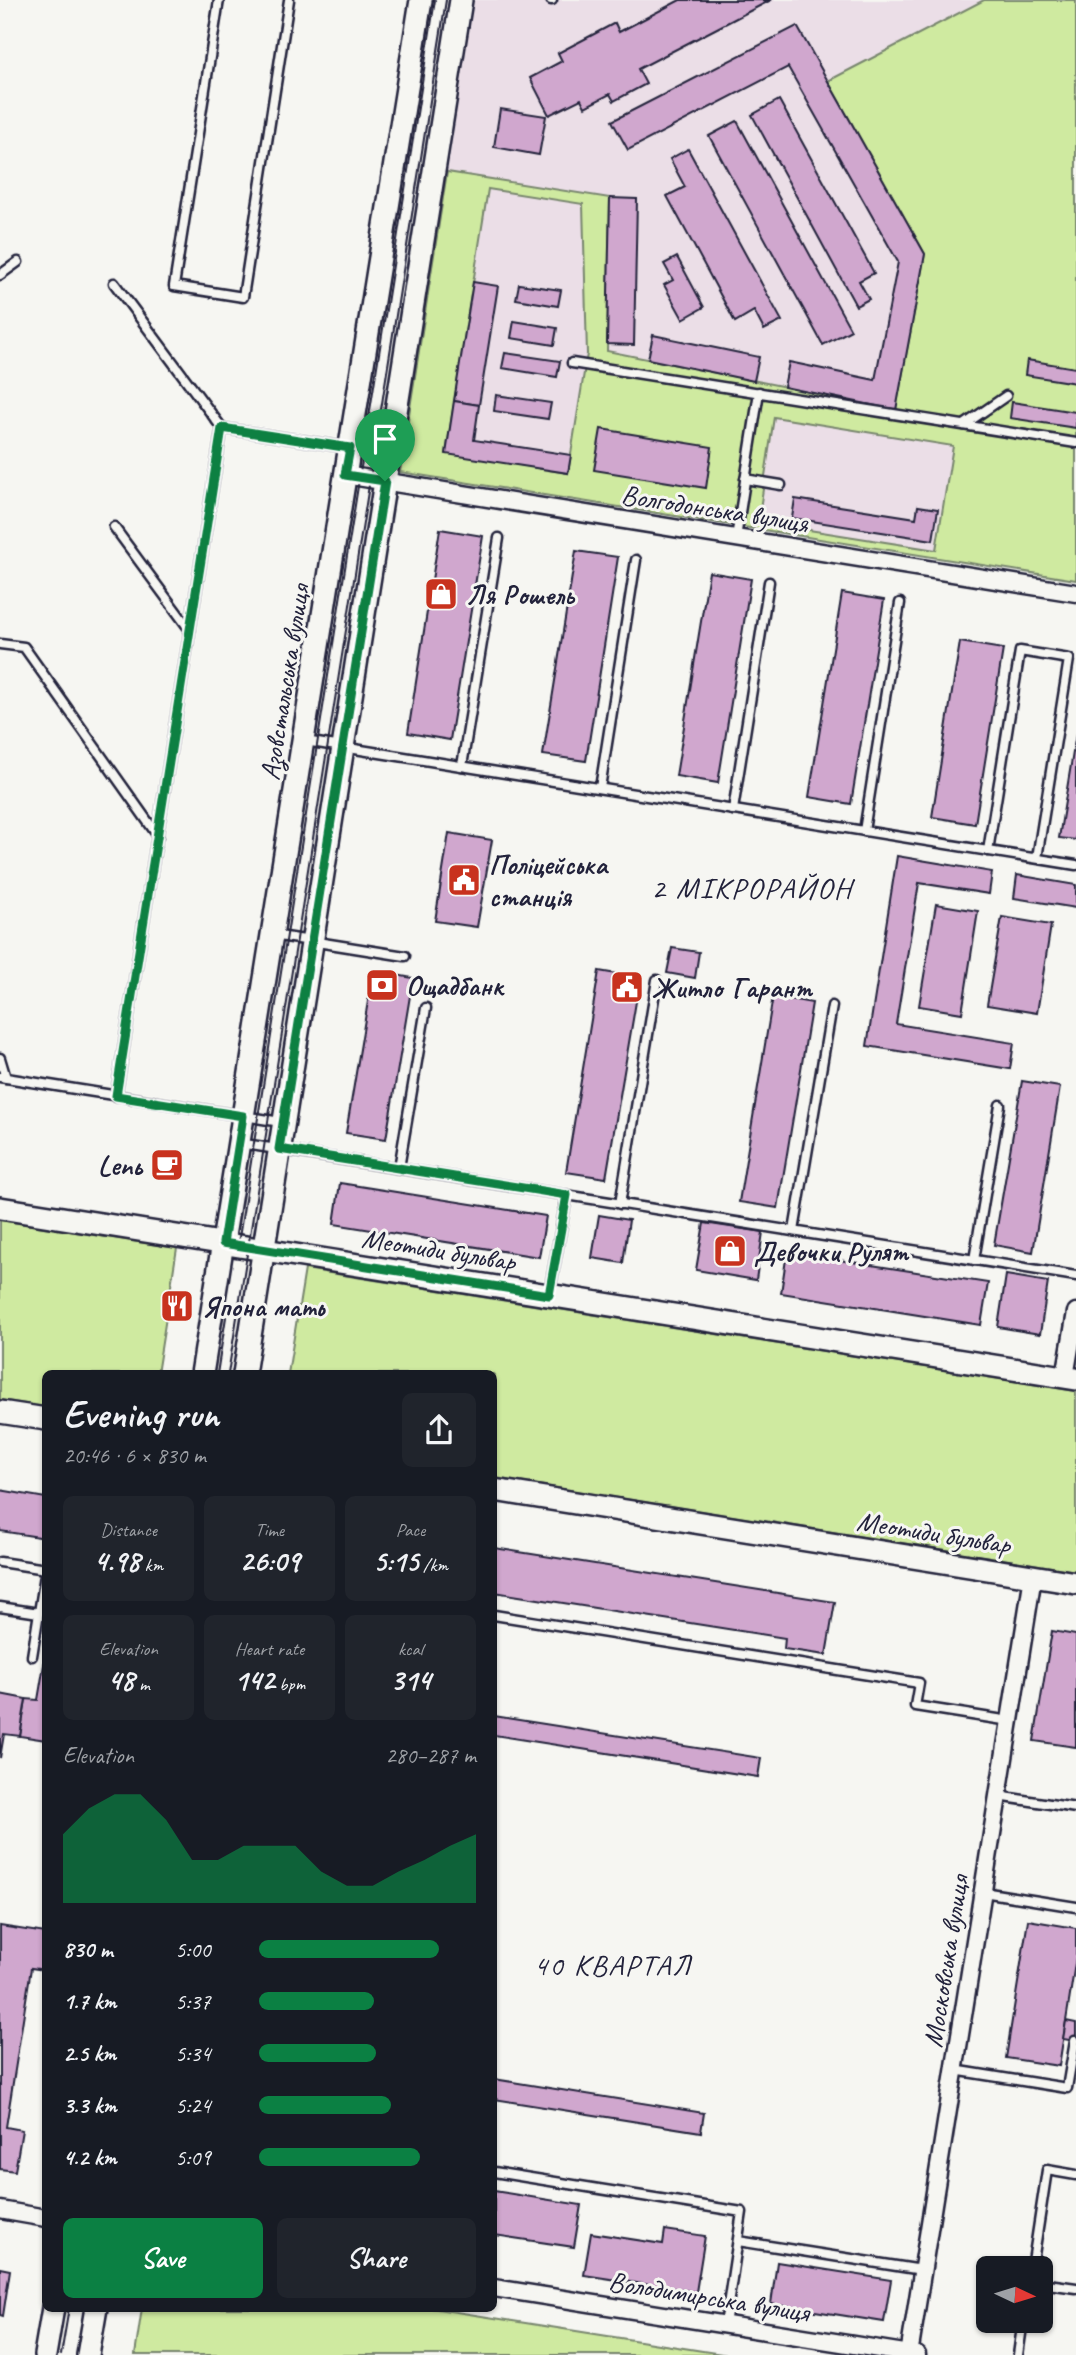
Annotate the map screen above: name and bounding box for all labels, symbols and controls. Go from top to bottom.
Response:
pin [355,409,415,481]
icon: arrive [366,420,404,458]
street label: Волгодонська вулиця [619,476,812,541]
shop icon: Ля Рошель [422,575,460,613]
place label: Ля Рошель [466,577,576,612]
street label: Азовстальська вулиця [252,579,319,783]
place label: Поліцейська станція [489,847,610,914]
public building icon: Поліцейська станція [445,861,483,899]
district label: 2 МІКРОРАЙОН [651,869,856,907]
bank icon: Ощадбанк [363,966,401,1004]
place label: Ощадбанк [406,968,505,1003]
public building icon: Житло Гарант [608,968,646,1006]
place label: Житло Гарант [652,970,814,1005]
cafe icon: Lenь [148,1146,186,1184]
place label: Lenь [98,1148,144,1183]
street label: Меотиди бульвар [360,1220,520,1279]
shop icon: Девочки Рулят [711,1232,749,1270]
place label: Девочки Рулят [754,1234,910,1269]
restaurant icon: Япона мать [158,1287,196,1325]
place label: Япона мать [202,1289,326,1324]
text: Evening run [63,1391,219,1438]
button: share [402,1393,476,1467]
text: 20:46 · 6 × 830 m [63,1441,206,1470]
street label: Меотиди бульвар [855,1503,1015,1562]
text: Distance [100,1518,157,1542]
text: Time [255,1518,284,1542]
text: Pace [396,1518,425,1542]
text: 4.98 [94,1542,140,1580]
text: 26:09 [239,1542,300,1580]
text: 5:15 [373,1542,419,1580]
text: km [140,1553,163,1577]
text: /km [419,1553,448,1577]
text: Elevation [99,1637,158,1661]
text: Heart rate [235,1637,304,1661]
text: kcal [398,1637,423,1661]
text: 48 [107,1661,134,1699]
text: 142 [234,1661,274,1699]
text: 314 [390,1661,431,1699]
text: m [134,1672,150,1696]
text: bpm [274,1672,305,1696]
text: Elevation [63,1741,134,1770]
text: 280–287 m [385,1741,476,1770]
street label: Московська вулиця [915,1870,977,2050]
text: 830 m [63,1935,113,1964]
text: 5:00 [175,1935,211,1964]
district label: 40 КВАРТАЛ [534,1946,693,1984]
text: 1.7 km [63,1987,116,2016]
text: 5:37 [175,1987,211,2016]
text: 2.5 km [63,2039,116,2068]
text: 5:34 [175,2039,211,2068]
text: 3.3 km [63,2091,117,2120]
text: 5:24 [175,2091,211,2120]
text: 4.2 km [63,2143,117,2172]
text: 5:09 [175,2143,211,2172]
button: Save [63,2218,263,2298]
button: Share [277,2218,476,2298]
north arrow [976,2256,1054,2333]
map controls [976,2256,1053,2333]
street label: Володимирська вулиця [606,2263,814,2330]

